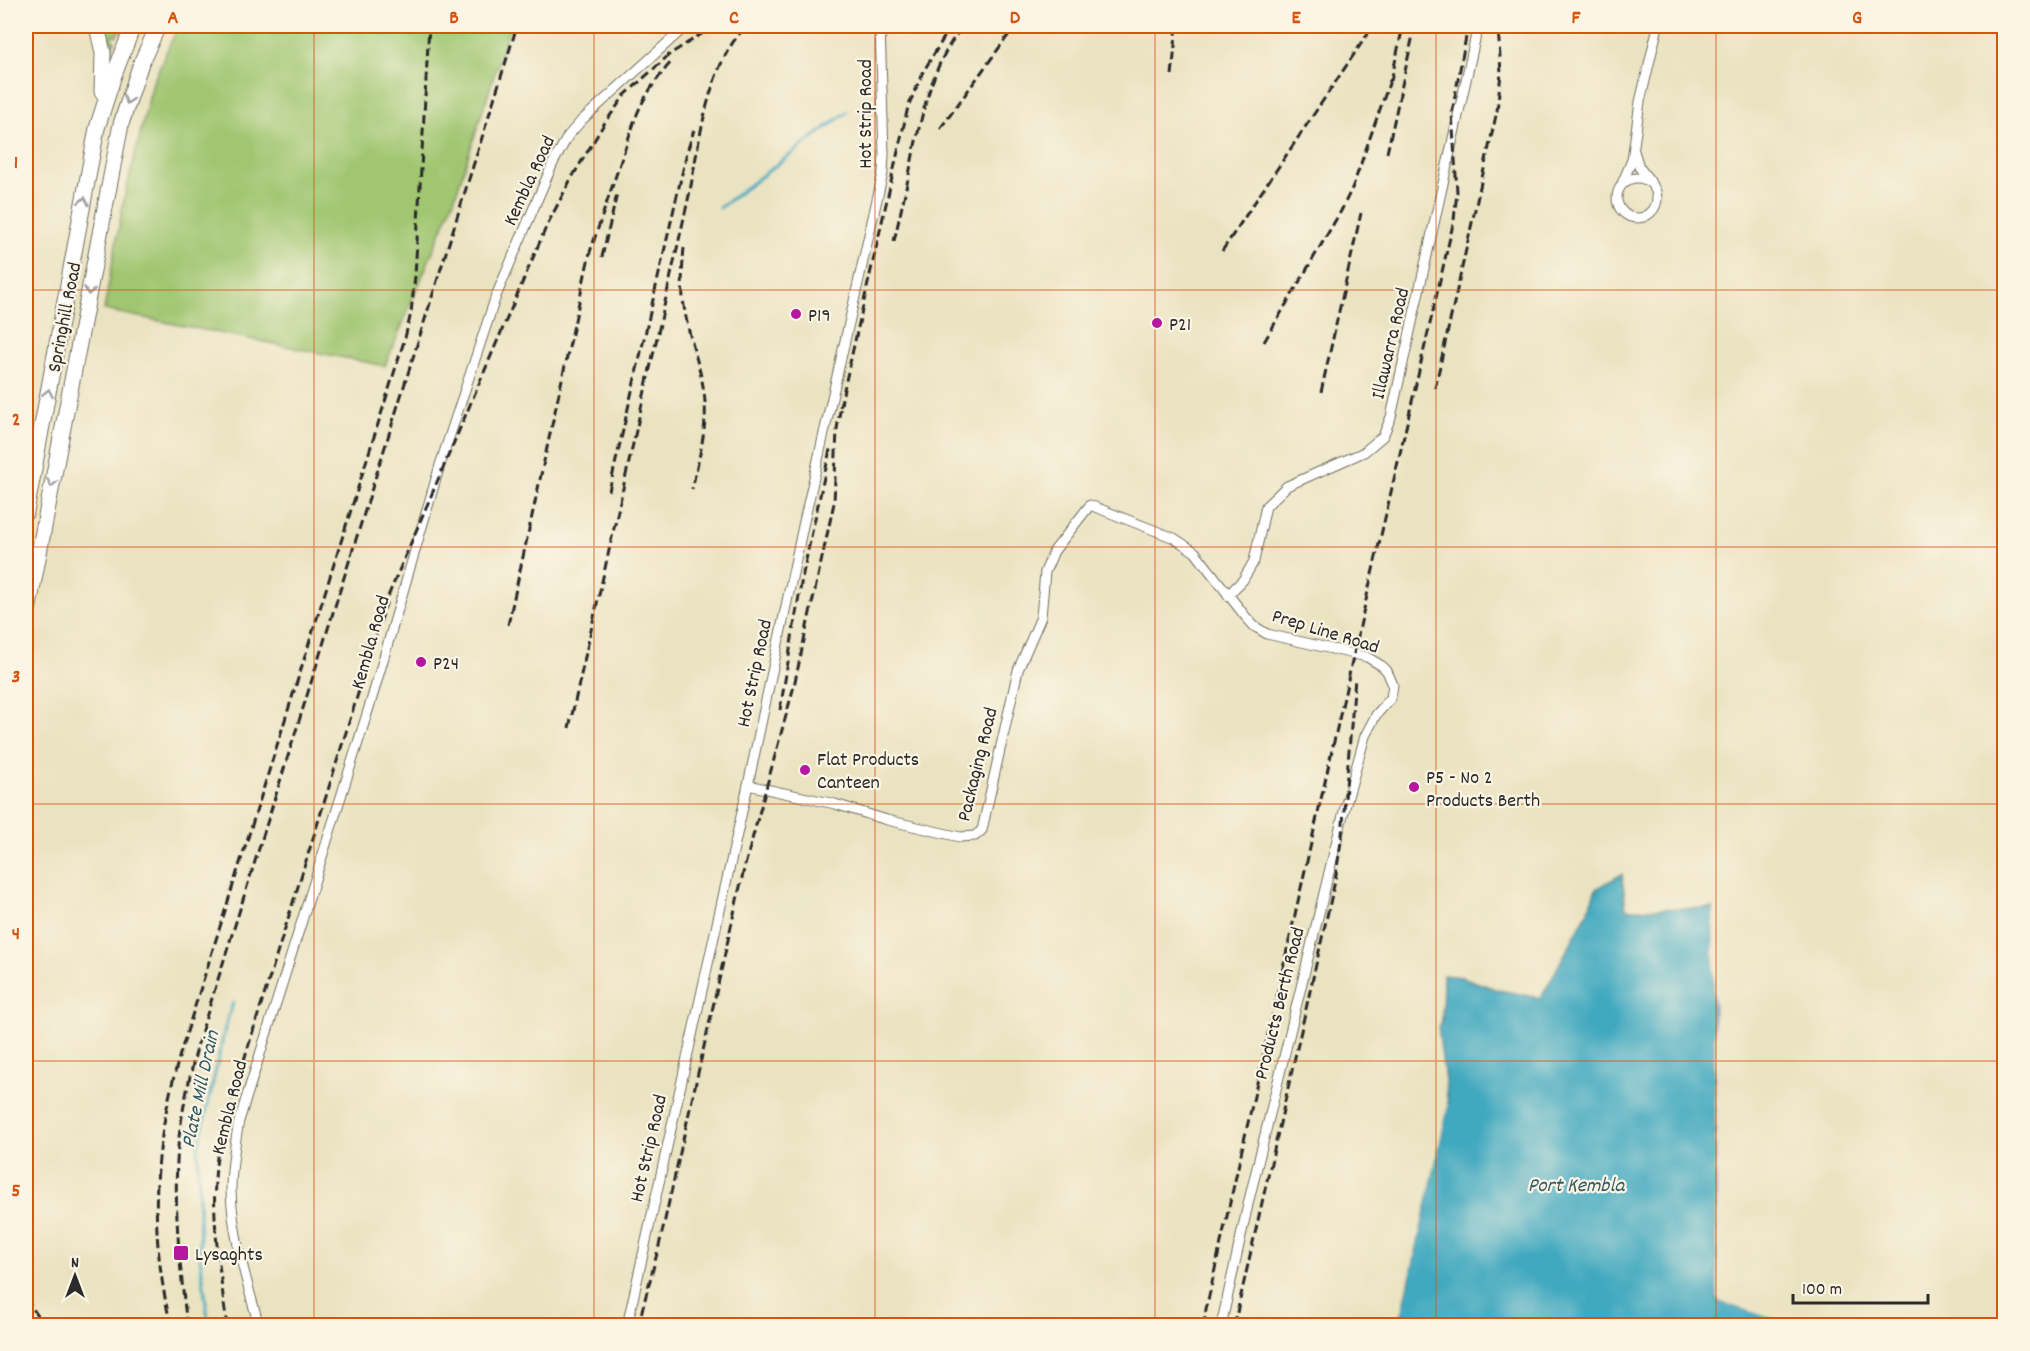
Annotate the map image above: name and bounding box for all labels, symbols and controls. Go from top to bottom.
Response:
text: A [168,5,179,33]
text: B [449,5,459,33]
text: C [729,5,739,33]
text: D [1010,5,1021,33]
text: E [1291,5,1301,33]
text: F [1572,5,1582,33]
text: G [1852,5,1862,33]
street label: Hot Strip Road [853,59,881,169]
one-way arrow [123,94,135,105]
street label: Kembla Road [498,132,564,231]
text: 1 [14,150,18,178]
one-way arrow [77,197,89,206]
street label: Springhill Road [42,260,90,375]
street label: Illawarra Road [1366,285,1418,402]
one-way arrow [83,286,96,296]
place label: P19 [808,303,831,331]
marker: P19 [789,307,803,321]
place label: P21 [1169,312,1191,340]
marker: P21 [1150,316,1164,330]
one-way arrow [41,388,54,398]
text: 2 [12,407,20,435]
one-way arrow [46,477,59,487]
street label: Kembla Road [345,593,399,693]
street label: Prep Line Road [1268,603,1382,662]
street label: Hot Strip Road [731,617,781,730]
place label: P24 [433,651,459,679]
marker: P24 [414,655,428,669]
text: 3 [12,664,20,692]
street label: Packaging Road [951,705,1007,825]
place label: Flat Products Canteen [817,747,919,798]
marker: Flat Products Canteen [798,763,812,777]
place label: P5 - No 2 Products Berth [1426,765,1540,816]
marker: P5 - No 2 Products Berth [1407,780,1421,794]
text: 4 [12,921,20,949]
street label: Products Berth Road [1248,925,1313,1083]
water label: Plate Mill Drain [175,1027,229,1151]
street label: Kembla Road [206,1057,256,1158]
street label: Hot Strip Road [624,1092,676,1205]
water label: Port Kembla [1528,1172,1625,1202]
text: 5 [11,1178,21,1206]
place label: Lysaghts [195,1242,263,1270]
marker: Lysaghts [172,1244,190,1262]
north arrow [45,1246,105,1306]
text: N [71,1252,79,1275]
scale bar [1793,1267,1928,1305]
text: 100 m [1802,1278,1842,1303]

